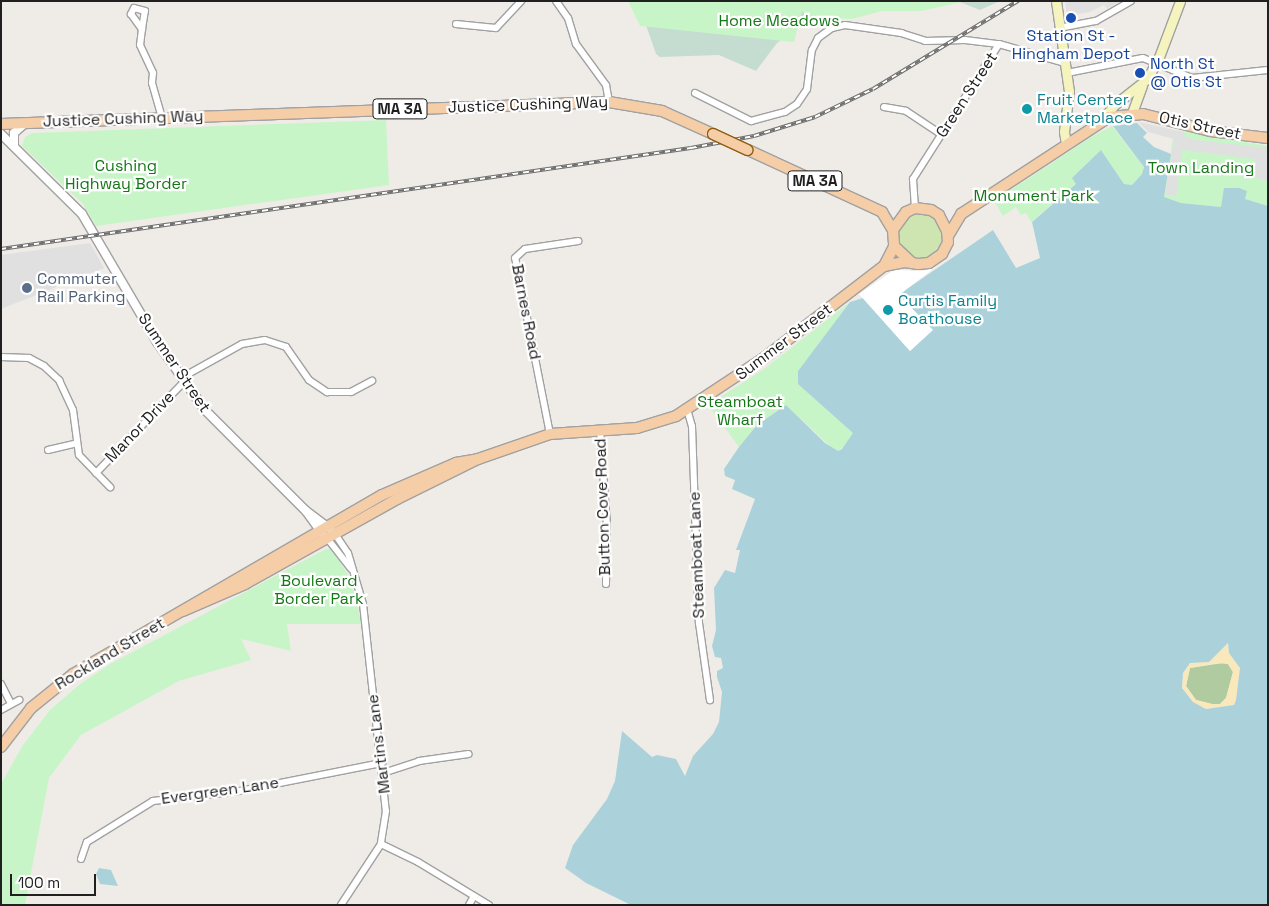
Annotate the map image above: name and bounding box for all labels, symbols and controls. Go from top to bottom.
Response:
park label: Home Meadows [718,11,840,31]
marker: Station St - Hingham Depot [1065,12,1077,24]
place label: Station St - Hingham Depot [1012,26,1130,64]
street label: Green Street [932,49,1002,141]
place label: North St @ Otis St [1150,54,1222,92]
marker: North St @ Otis St [1134,67,1146,79]
place label: Fruit Center Marketplace [1037,90,1133,128]
street label: Justice Cushing Way [447,93,609,117]
road number: MA 3A [371,96,429,122]
marker: Fruit Center Marketplace [1021,103,1033,115]
street label: Justice Cushing Way [42,107,204,131]
street label: Otis Street [1157,108,1243,144]
park label: Cushing Highway Border [65,156,187,194]
park label: Town Landing [1148,158,1254,178]
road number: MA 3A [786,168,844,194]
park label: Monument Park [974,186,1094,206]
street label: Barnes Road [507,263,545,361]
place label: Commuter Rail Parking [37,269,126,307]
marker: Commuter Rail Parking [21,282,33,294]
place label: Curtis Family Boathouse [898,291,997,329]
street label: Summer Street [732,300,836,384]
marker: Curtis Family Boathouse [882,304,894,316]
street label: Summer Street [134,310,214,416]
street label: Manor Drive [101,388,179,466]
park label: Steamboat Wharf [697,392,783,430]
street label: Button Cove Road [591,438,615,576]
street label: Steamboat Lane [685,491,709,619]
park label: Boulevard Border Park [274,571,364,609]
street label: Rockland Street [52,614,168,694]
street label: Martins Lane [363,693,395,795]
street label: Evergreen Lane [160,773,280,809]
scale bar [12,864,99,896]
text: 100 m [18,873,60,892]

